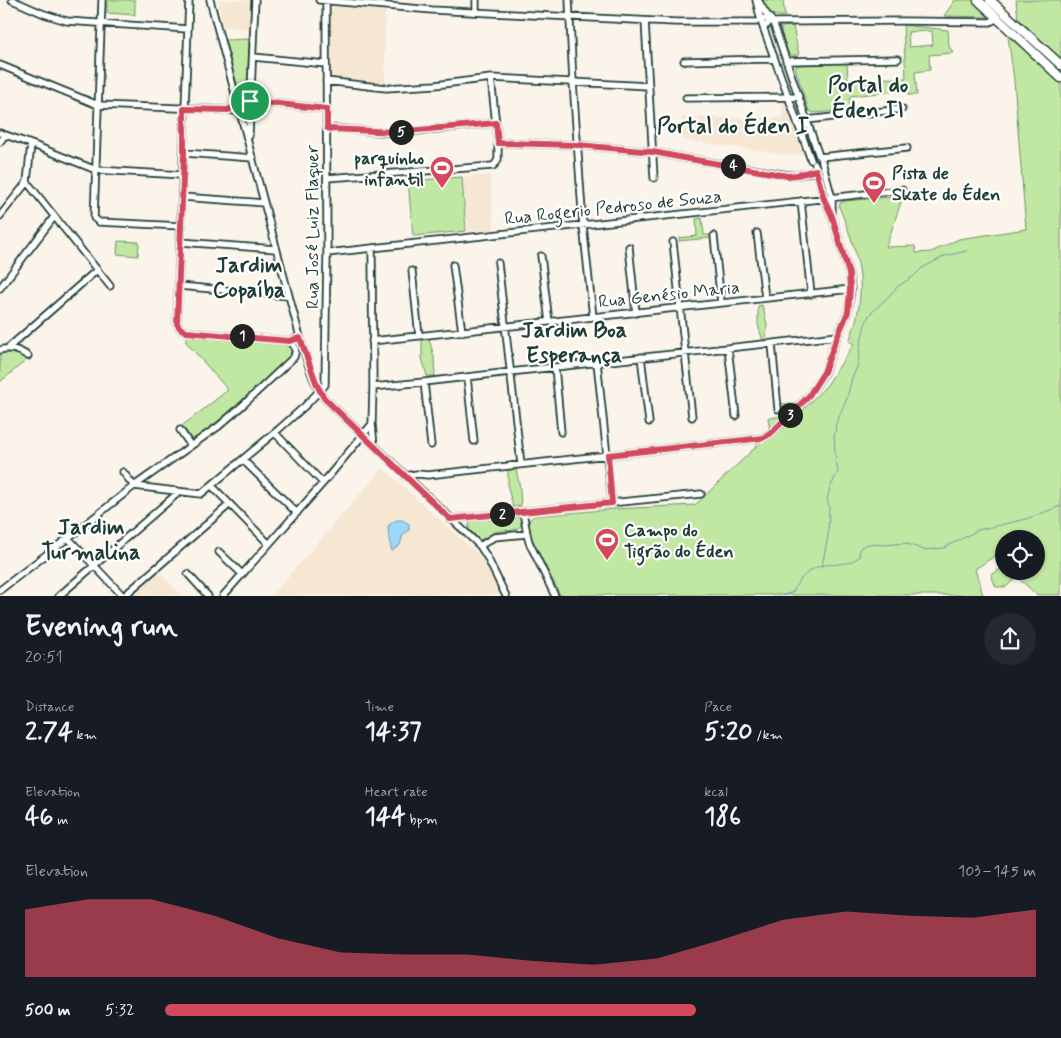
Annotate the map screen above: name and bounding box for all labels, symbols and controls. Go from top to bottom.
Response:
district label: Portal do Éden II [828,72,909,125]
pin [229,80,271,122]
icon: arrive [236,87,264,115]
district label: Portal do Éden I [657,111,809,141]
pin: 5 [388,120,414,144]
text: 5 [397,123,406,141]
street label: Rua José Luiz Flaquer [301,144,325,309]
place label: parquinho infantil [354,147,424,192]
pin: 4 [720,154,746,178]
sports icon: parquinho infantil [429,155,455,189]
text: 4 [729,157,738,175]
place label: Pista de Skate do Éden [892,162,1000,207]
sports icon: Pista de Skate do Éden [861,170,887,204]
street label: Rua Rogerio Pedroso de Souza [503,185,723,233]
district label: Jardim Copaíba [213,252,285,305]
street label: Rua Genésio Maria [597,276,741,314]
district label: Jardim Boa Esperança [521,317,627,370]
pin: 1 [230,324,254,348]
text: 1 [239,327,246,345]
pin: 3 [778,402,802,428]
text: 3 [787,406,794,424]
pin: 2 [490,502,514,526]
text: 2 [499,505,506,523]
district label: Jardim Turmalina [41,514,141,567]
place label: Campo do Tigrão do Éden [624,519,734,566]
sports icon: Campo do Tigrão do Éden [594,527,620,561]
map controls [995,530,1045,580]
button: locate [995,530,1045,580]
text: Evening run [25,609,178,646]
button: share [984,613,1036,665]
text: 20:51 [25,647,63,668]
text: Distance [25,698,74,716]
text: Time [365,698,394,716]
text: Pace [704,698,732,716]
text: 2.74 [25,716,73,749]
text: 14:37 [365,716,422,749]
text: 5:20 [704,716,753,749]
text: km [73,726,97,744]
text: /km [753,726,783,744]
text: Elevation [25,783,80,801]
text: Heart rate [365,783,428,801]
text: kcal [704,783,728,801]
text: 46 [25,801,53,834]
text: 144 [365,801,406,834]
text: 186 [704,801,741,834]
text: m [53,811,68,829]
text: bpm [406,811,438,829]
text: Elevation [25,861,88,882]
text: 103–145 m [958,861,1036,882]
text: 500 m [25,1000,70,1021]
text: 5:32 [105,1000,135,1021]

